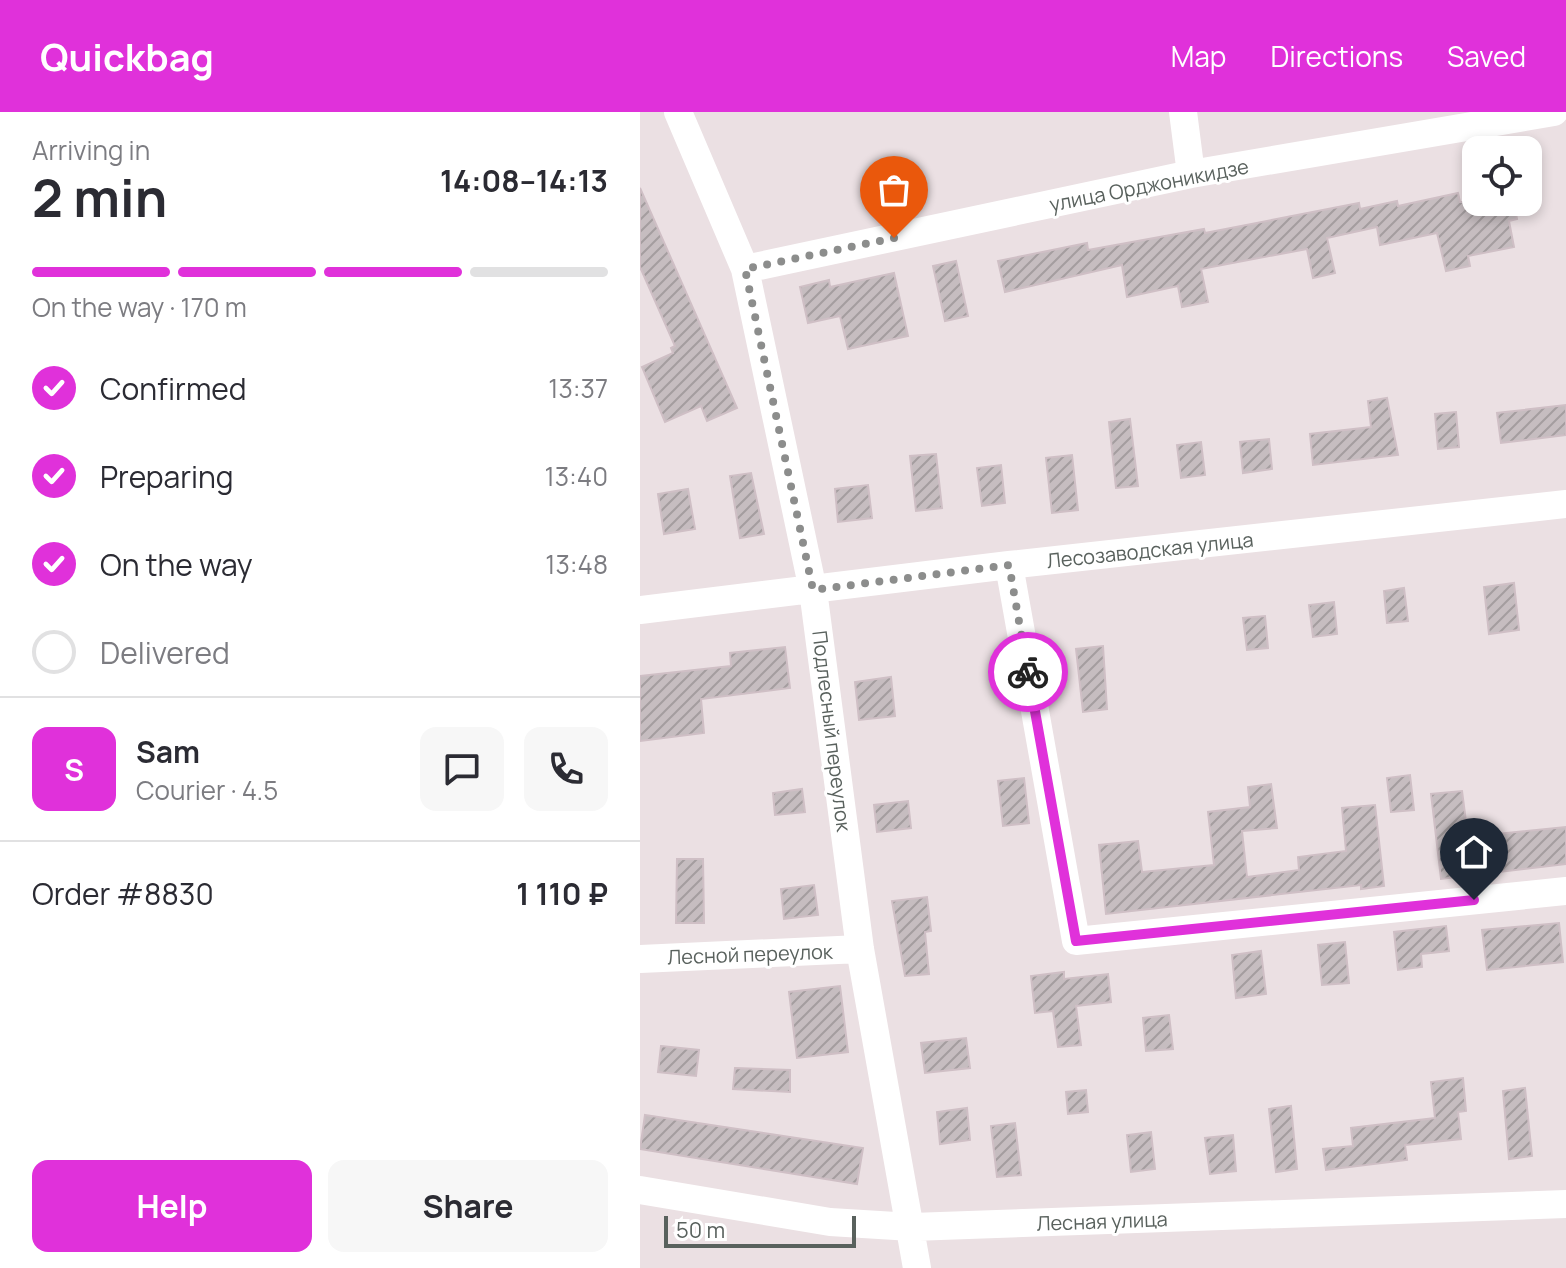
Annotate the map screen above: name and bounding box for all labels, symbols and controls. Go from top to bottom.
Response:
text: Quickbag [40,30,214,82]
text: Map [1171,37,1226,75]
text: Directions [1270,37,1403,75]
text: Saved [1447,37,1526,75]
text: Arriving in [32,132,150,168]
map controls [1462,136,1542,216]
button: locate [1462,136,1542,216]
street label: улица Орджоникидзе [1047,152,1251,218]
pin [860,156,928,238]
text: 14:08–14:13 [440,160,608,201]
text: 2 min [32,162,167,233]
icon: bag [872,168,916,212]
text: On the way · 170 m [32,289,247,325]
icon: check [32,366,76,410]
text: Confirmed [100,368,247,409]
text: 13:37 [548,370,608,406]
icon: check [32,454,76,498]
text: Preparing [100,456,234,497]
text: 13:40 [545,458,608,494]
street label: Лесозаводская улица [1045,526,1255,574]
icon: check [32,542,76,586]
text: On the way [100,544,253,585]
text: 13:48 [545,546,608,582]
street label: Подлесный переулок [806,629,858,834]
text: Delivered [100,632,230,673]
courier [988,632,1068,712]
icon: bike [1006,650,1050,694]
button: chat [420,727,504,811]
button: phone [524,727,608,811]
text: Sam [136,731,200,772]
text: S [64,749,84,790]
text: Courier · 4.5 [136,772,278,808]
pin [1440,818,1508,900]
icon: home [1452,830,1496,874]
text: Order #8830 [32,873,214,914]
text: 1 110 ₽ [516,873,608,914]
street label: Лесной переулок [667,938,834,970]
button: Help [32,1160,312,1252]
button: Share [328,1160,608,1252]
street label: Лесная улица [1036,1205,1168,1237]
scale bar [664,1212,856,1248]
text: 50 m [676,1215,725,1245]

